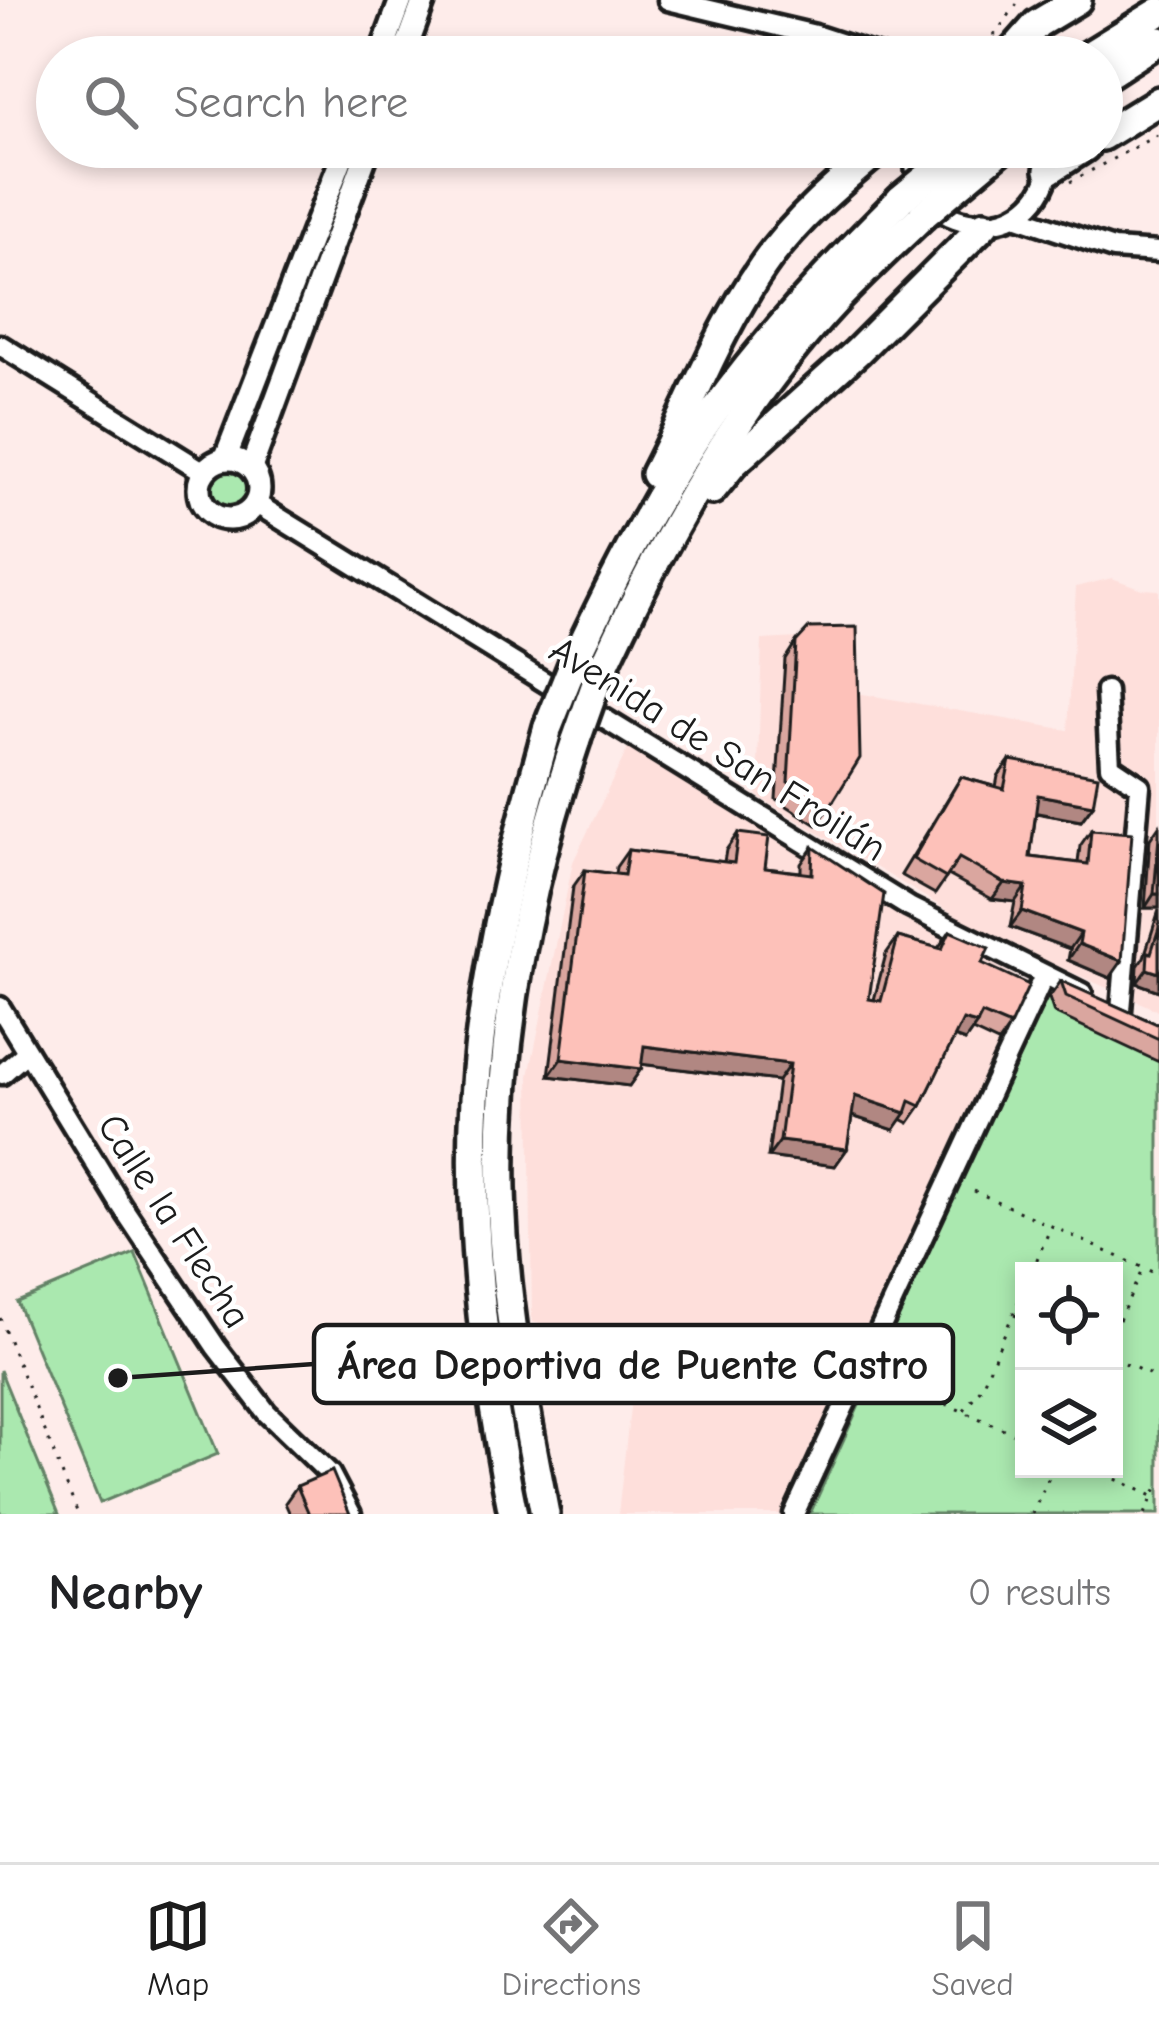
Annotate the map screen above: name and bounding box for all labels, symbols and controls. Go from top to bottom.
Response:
search box [36,36,1123,168]
icon: search [78,69,144,135]
text: Search here [174,76,408,128]
street label: Avenida de San Froilán [541,627,895,871]
street label: Calle la Flecha [88,1106,260,1336]
map controls [1015,1262,1123,1478]
button: locate [1015,1262,1123,1370]
callout: Área Deportiva de Puente Castro [314,1325,953,1403]
text: Área Deportiva de Puente Castro [338,1340,928,1390]
button: layers [1015,1370,1123,1478]
text: Nearby [48,1563,202,1622]
text: 0 results [968,1570,1111,1615]
tab: Map [145,1893,211,2003]
tab: Directions [502,1893,641,2003]
tab: Saved [931,1893,1014,2003]

